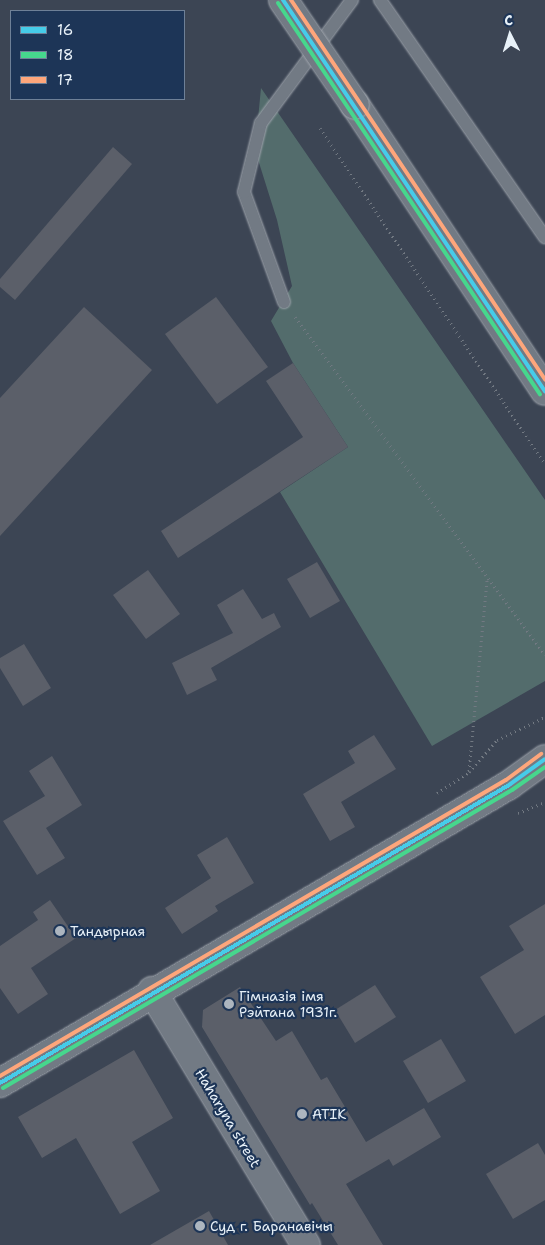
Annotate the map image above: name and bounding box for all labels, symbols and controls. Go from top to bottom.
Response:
legend [10,10,185,100]
north arrow [485,10,535,60]
text: С [504,11,514,29]
text: 16 [57,20,73,40]
text: 18 [57,45,74,65]
text: 17 [57,70,73,90]
place label: Тандырная [70,923,145,939]
marker: Тандырная [54,925,66,937]
place label: Гімназія імя Рэйтана 1931г. [239,988,337,1020]
marker: Гімназія імя Рэйтана 1931г. [223,998,235,1010]
street label: Haharyna street [192,1066,264,1170]
place label: АТІК [312,1106,346,1122]
marker: АТІК [296,1108,308,1120]
place label: Суд г. Баранавічы [210,1218,333,1234]
marker: Суд г. Баранавічы [194,1220,206,1232]

